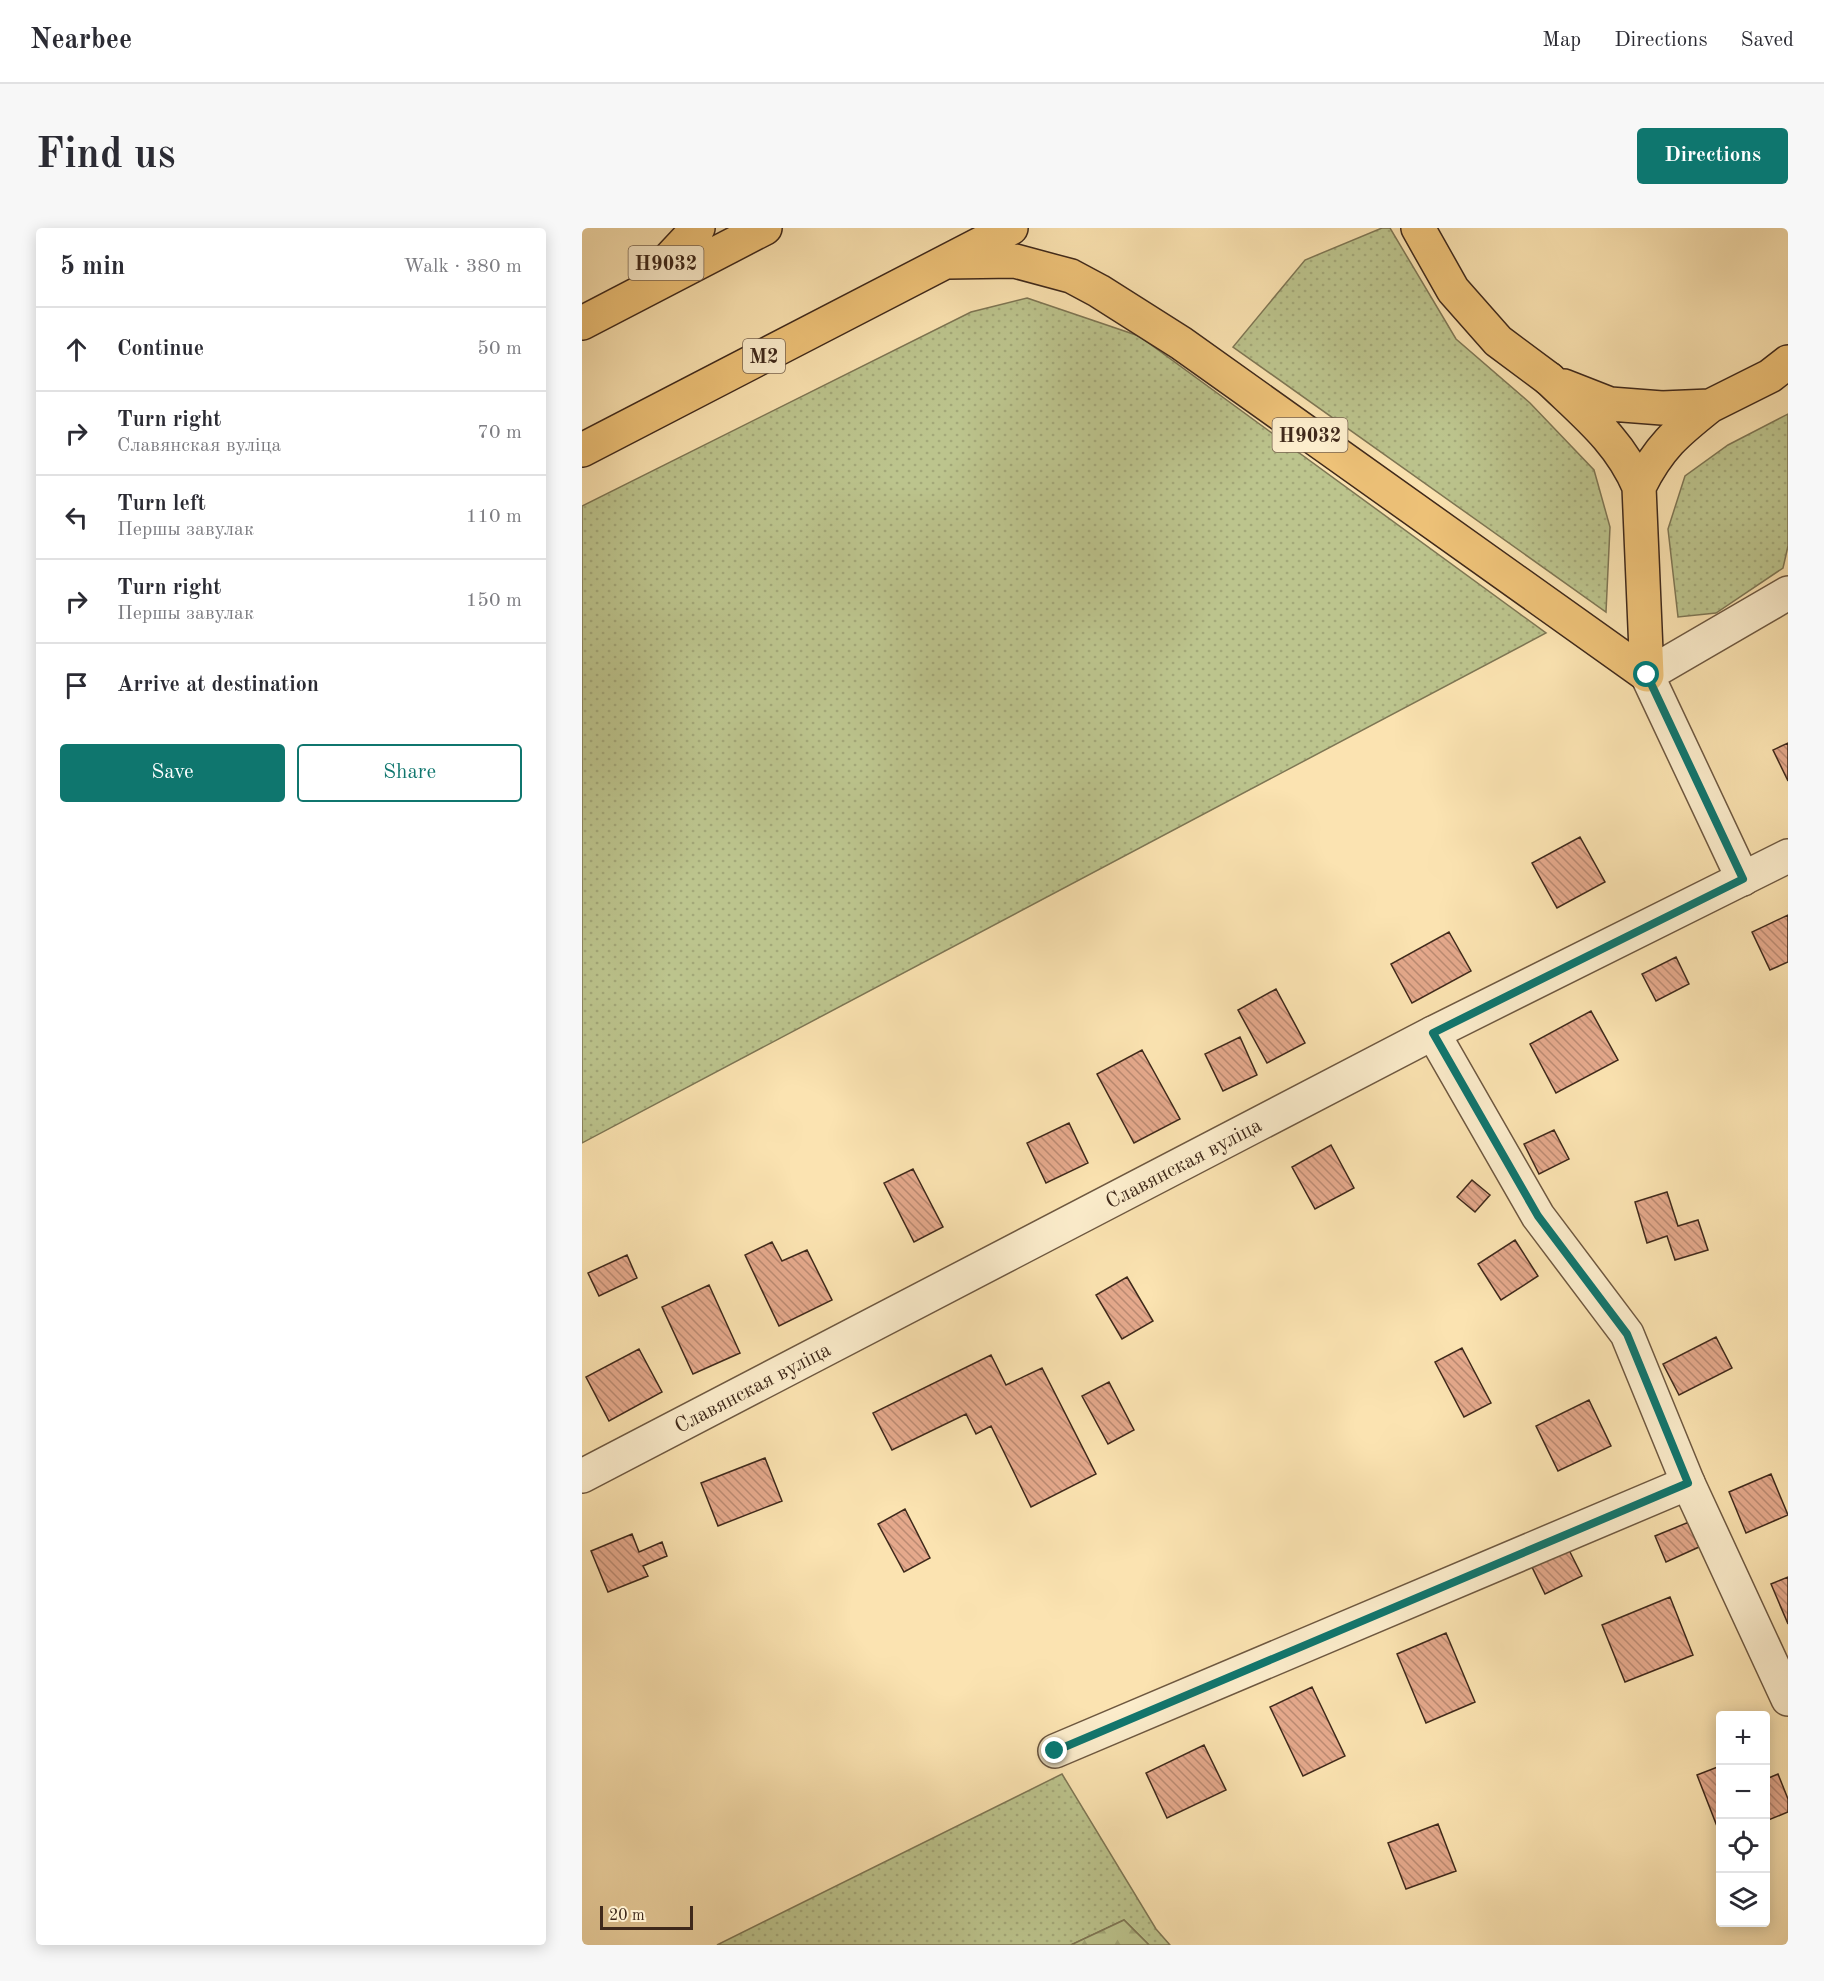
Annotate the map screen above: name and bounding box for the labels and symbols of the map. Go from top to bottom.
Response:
road number: Н9032 [628,246,704,280]
road number: М2 [743,339,785,373]
road number: Н9032 [1272,418,1348,452]
route start [1633,661,1659,687]
street label: Славянская вуліца [1103,1115,1266,1213]
street label: Славянская вуліца [672,1339,834,1438]
route end [1041,1737,1067,1763]
scale bar [600,1903,693,1930]

